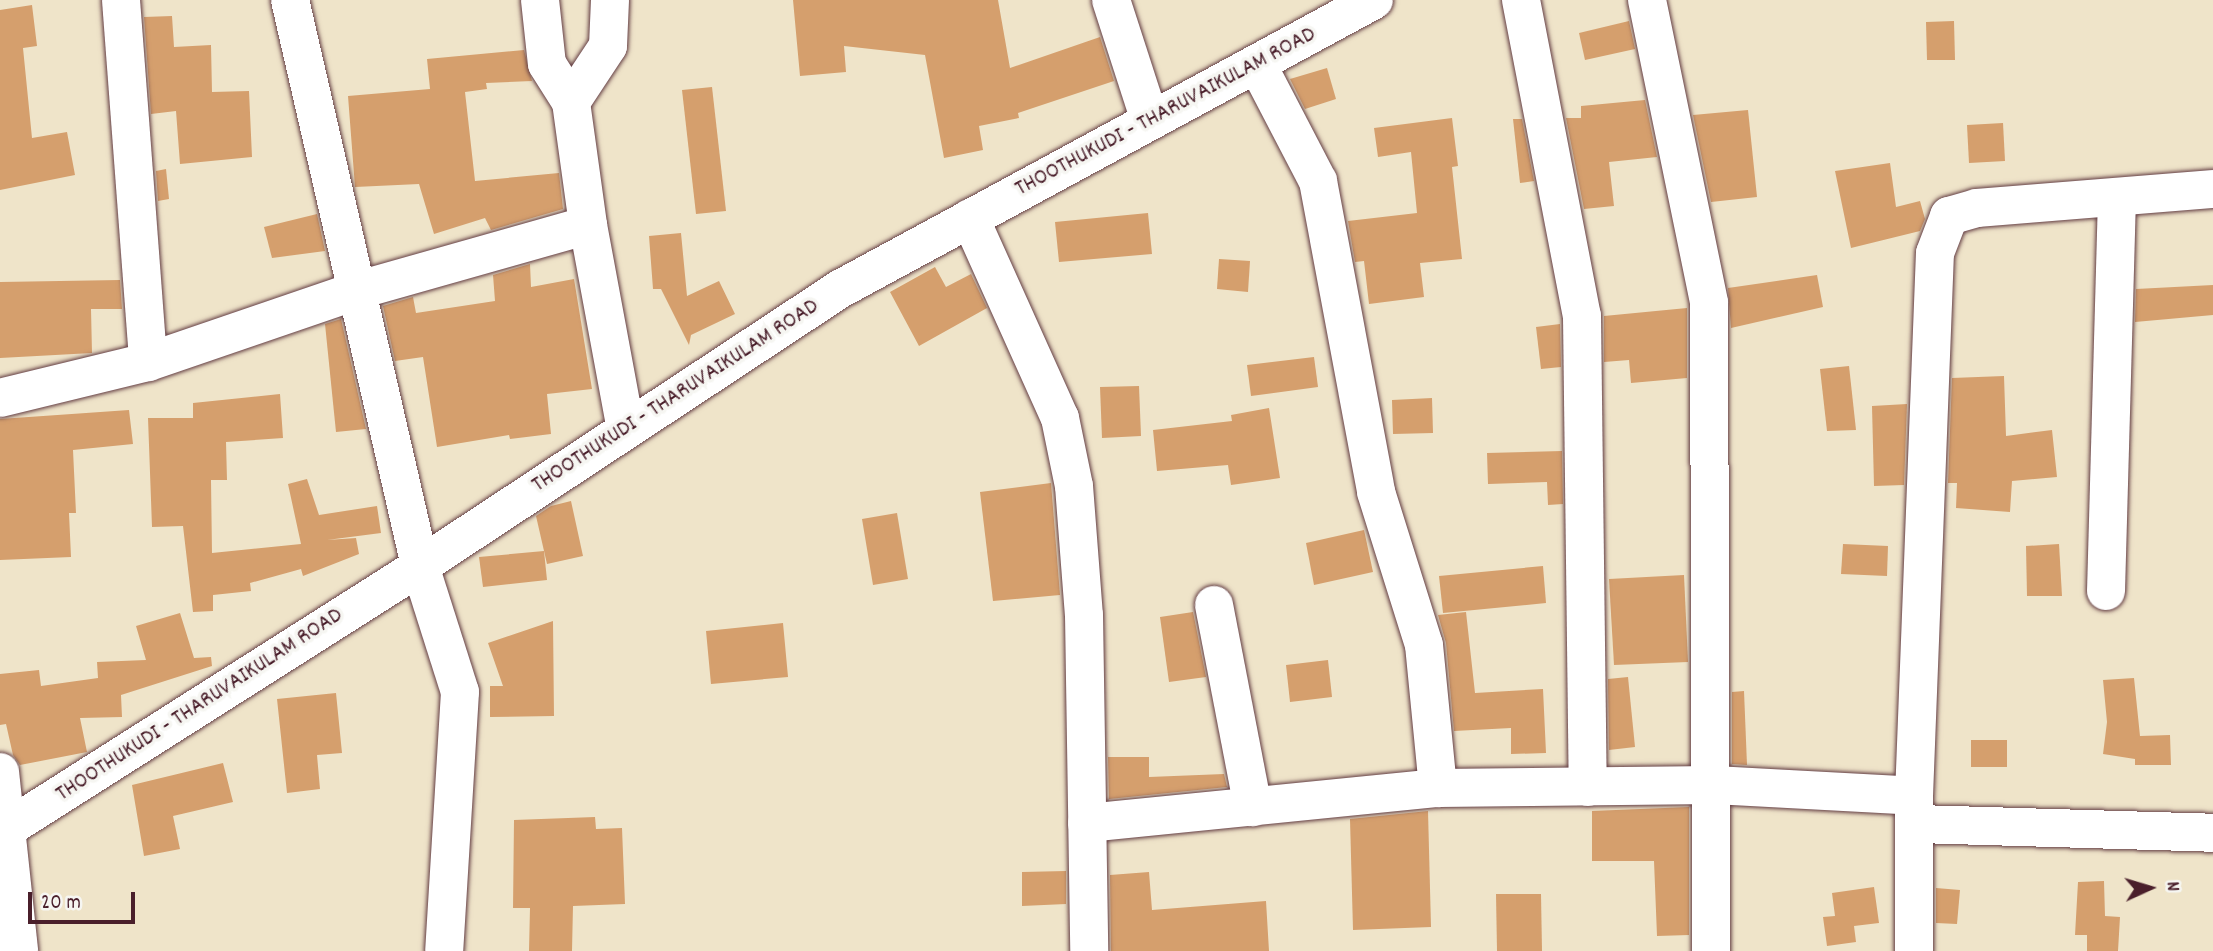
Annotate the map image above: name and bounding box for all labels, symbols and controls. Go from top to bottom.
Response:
street label: THOOTHUKUDI - THARUVAIKULAM ROAD [1011,22,1321,204]
street label: THOOTHUKUDI - THARUVAIKULAM ROAD [527,294,825,500]
street label: THOOTHUKUDI - THARUVAIKULAM ROAD [51,603,349,809]
north arrow [2115,853,2185,923]
scale bar [32,878,138,922]
text: N [2158,881,2185,892]
text: 20 m [41,889,81,919]

